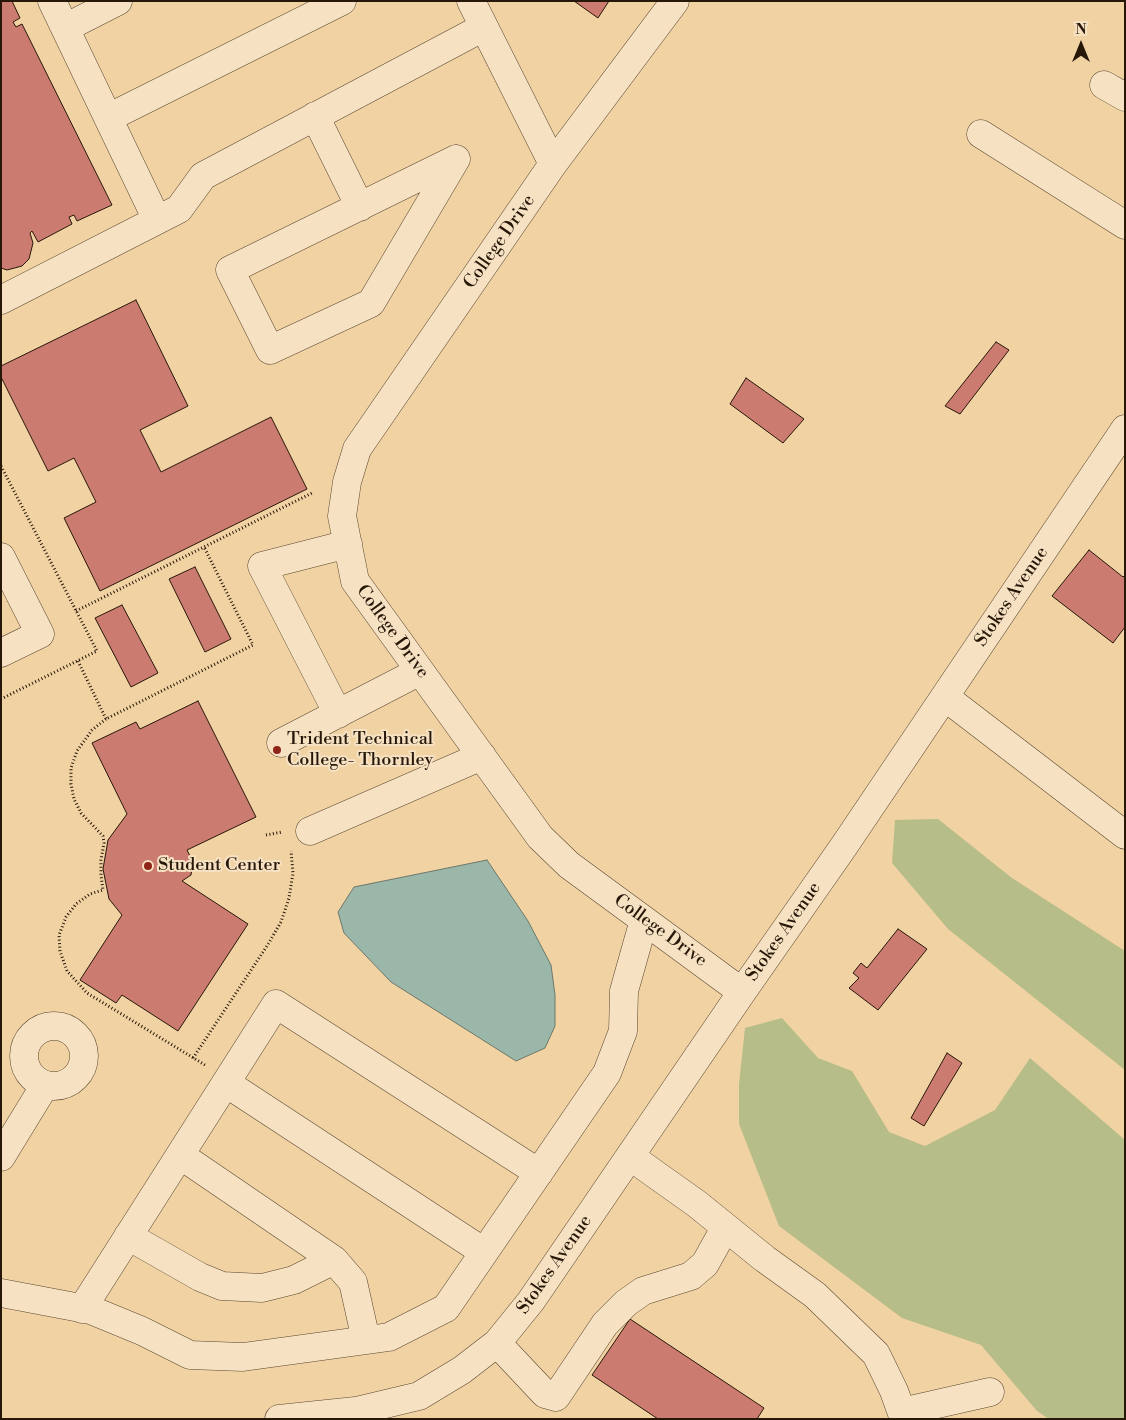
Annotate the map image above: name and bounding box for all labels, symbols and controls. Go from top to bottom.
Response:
north arrow [1056,20,1106,70]
text: N [1075,21,1087,39]
street label: College Drive [460,191,540,293]
street label: Stokes Avenue [971,543,1053,651]
street label: College Drive [351,581,433,683]
place label: Trident Technical College- Thornley [287,729,433,772]
marker: Trident Technical College- Thornley [271,744,283,756]
place label: Student Center [158,855,280,877]
marker: Student Center [142,860,154,872]
street label: Stokes Avenue [742,878,826,986]
street label: College Drive [609,890,711,972]
street label: Stokes Avenue [513,1211,597,1319]

